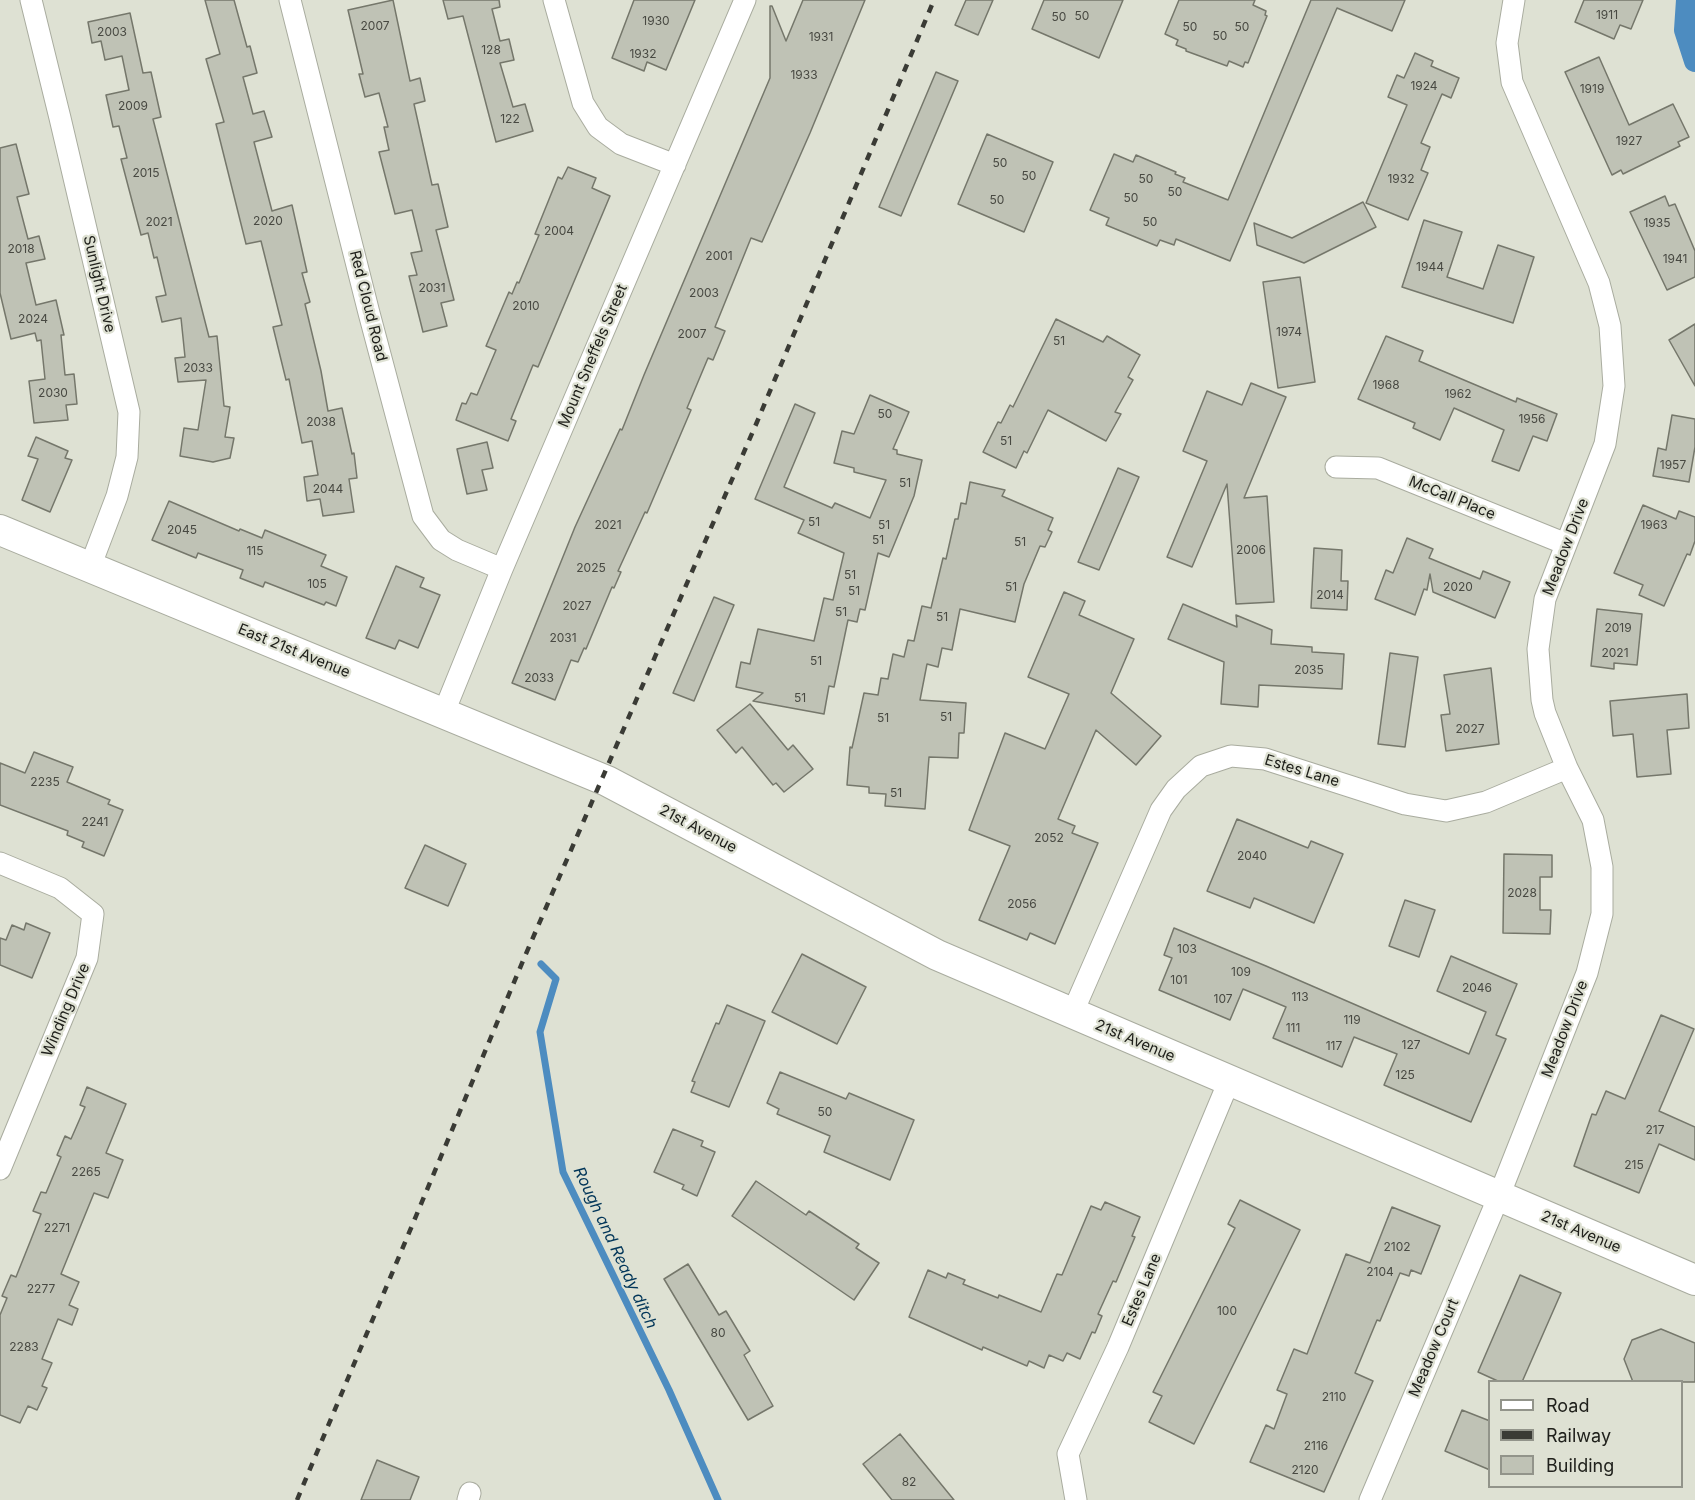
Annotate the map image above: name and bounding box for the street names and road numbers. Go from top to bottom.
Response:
street label: Sunlight Drive [79,234,119,334]
street label: Red Cloud Road [346,249,390,363]
street label: Mount Sneffels Street [555,282,631,430]
street label: McCall Place [1406,472,1498,524]
street label: Meadow Drive [1539,496,1593,598]
street label: East 21st Avenue [235,620,353,682]
street label: Estes Lane [1263,751,1341,791]
street label: 21st Avenue [656,801,740,857]
street label: Winding Drive [38,961,94,1059]
street label: Meadow Drive [1538,978,1592,1080]
street label: 21st Avenue [1092,1016,1178,1066]
street label: 21st Avenue [1538,1207,1624,1257]
street label: Estes Lane [1119,1251,1165,1329]
street label: Meadow Court [1405,1296,1463,1400]

